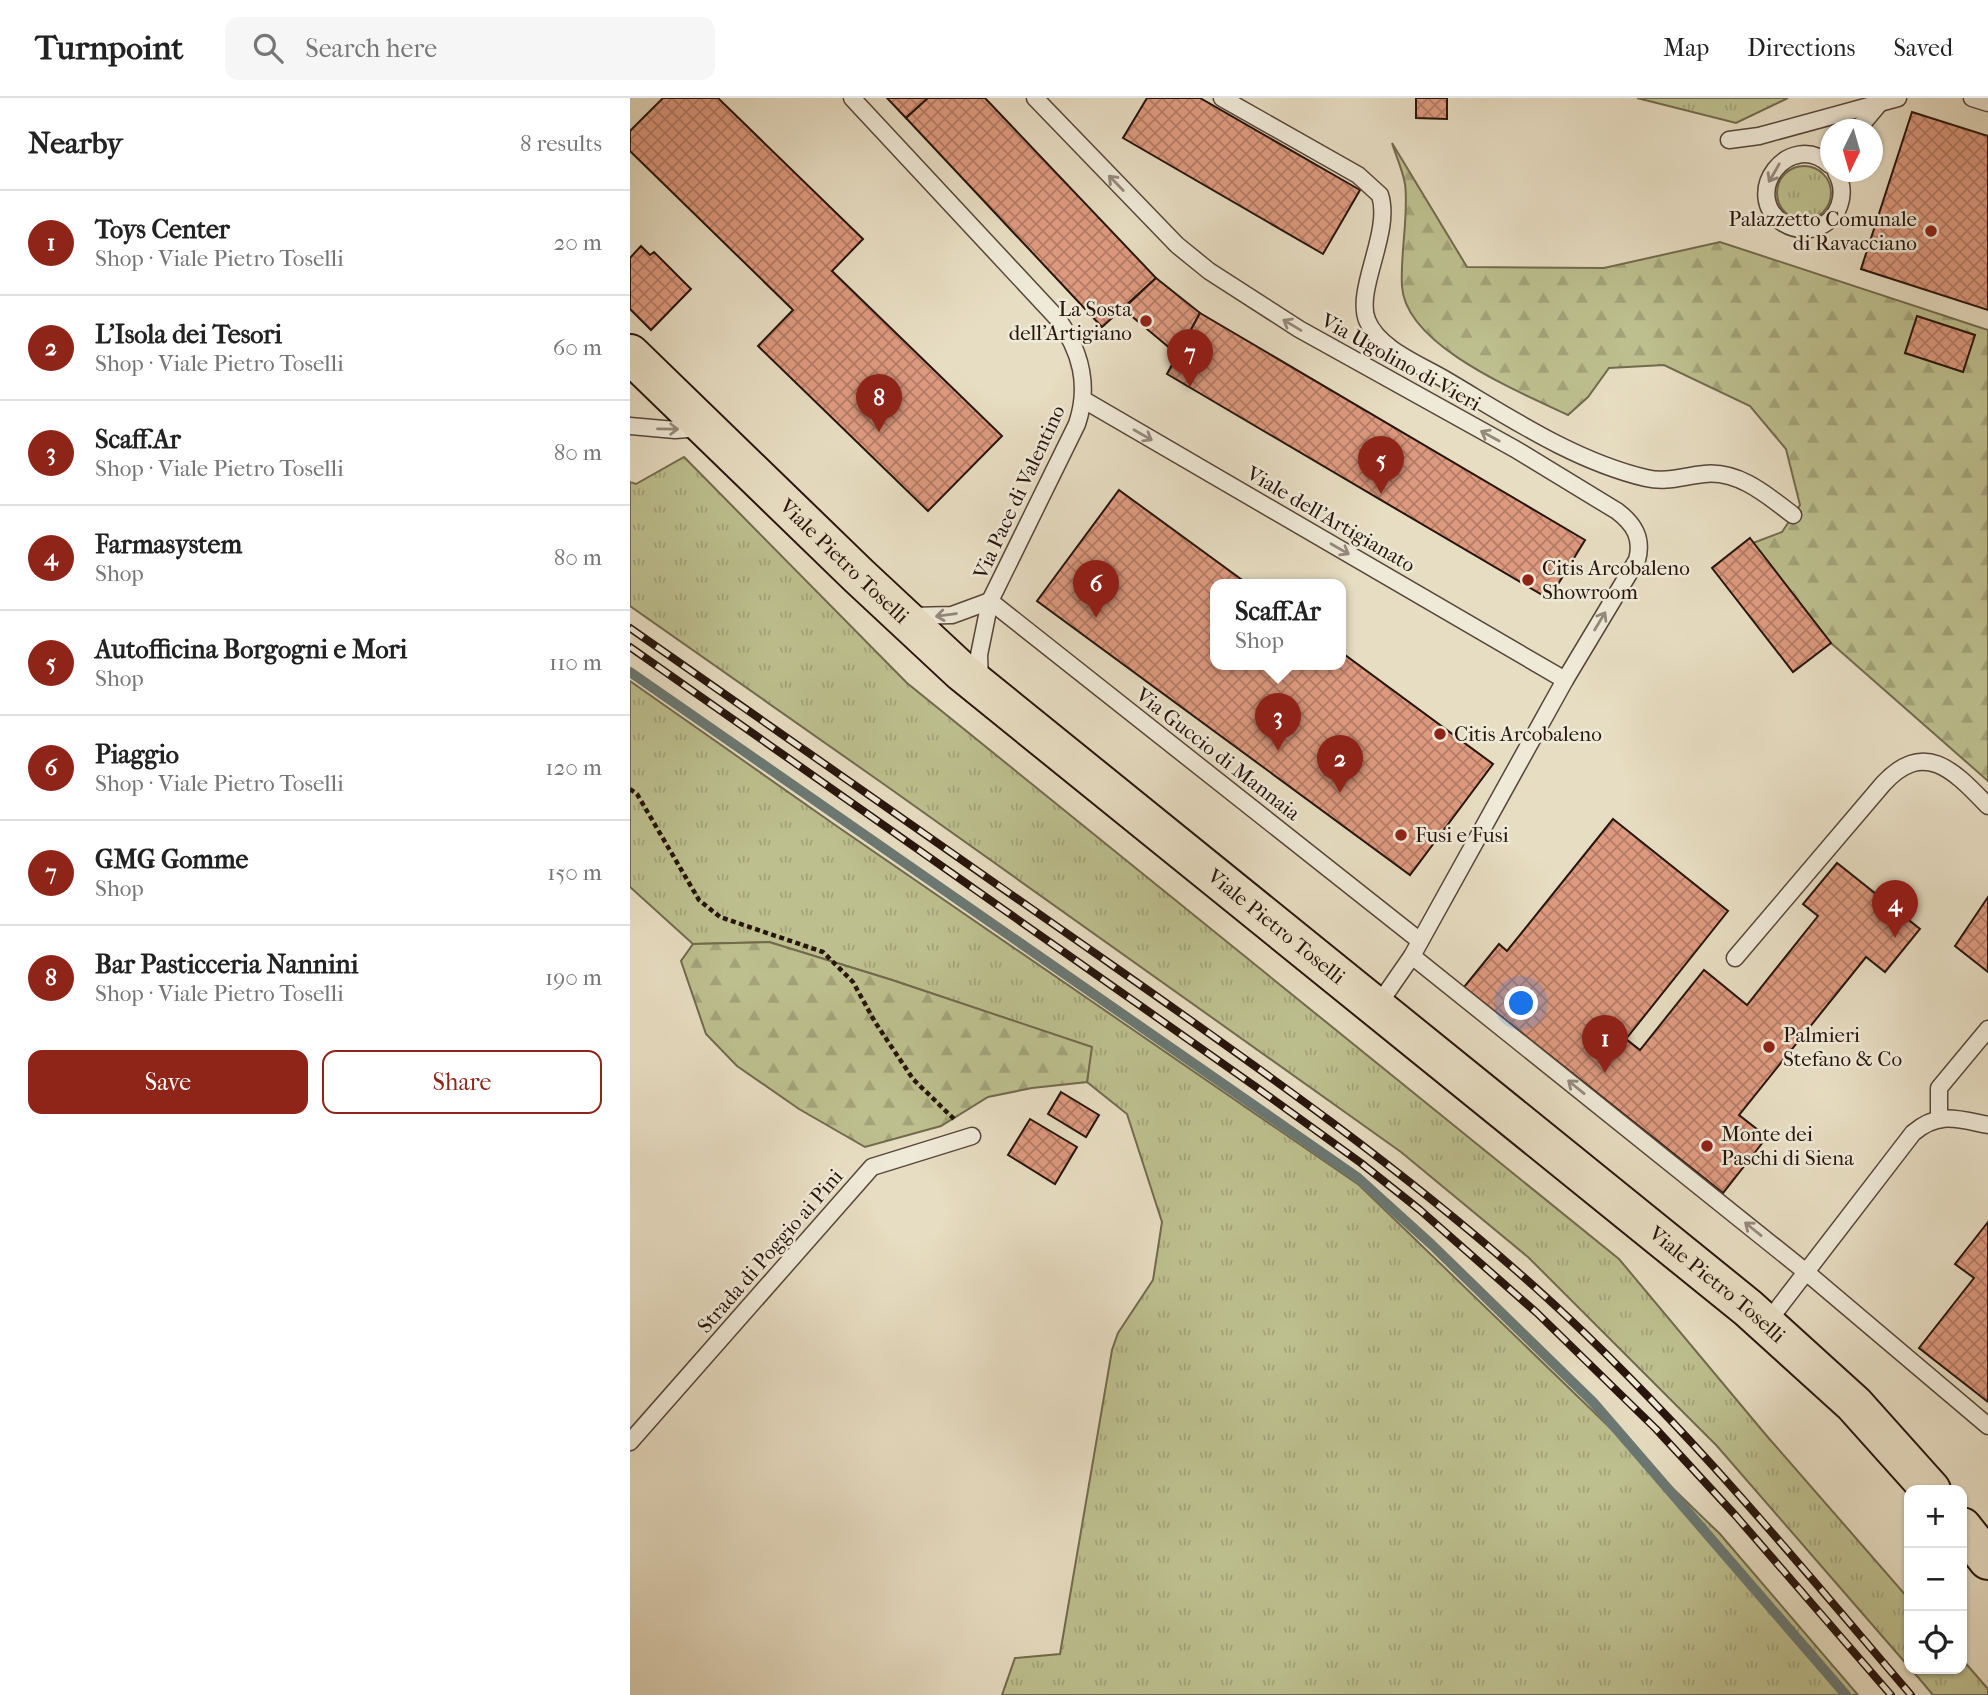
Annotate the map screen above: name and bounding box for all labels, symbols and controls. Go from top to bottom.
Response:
search box [225,17,715,80]
text: Turnpoint [35,29,183,68]
icon: search [249,29,287,67]
text: Search here [305,33,437,64]
text: Map [1663,34,1709,62]
text: Directions [1747,34,1855,62]
text: Saved [1893,34,1953,62]
north arrow [1820,119,1883,182]
text: Nearby [28,126,123,161]
text: 8 results [520,130,602,157]
one-way arrow [1767,163,1781,183]
one-way arrow [1107,174,1124,191]
place label: Palazzetto Comunale di Ravacciano [1728,207,1917,255]
text: Toys Center [95,214,230,245]
marker: Palazzetto Comunale di Ravacciano [1923,223,1939,239]
text: 1 [47,229,55,256]
text: 20 m [553,229,602,256]
text: Shop · Viale Pietro Toselli [95,245,344,272]
place label: La Sosta dell'Artigiano [1009,297,1132,345]
street label: Via Ugolino di Vieri [1316,308,1485,416]
marker: La Sosta dell'Artigiano [1138,313,1154,329]
one-way arrow [1282,317,1302,331]
text: L'Isola dei Tesori [95,319,282,350]
pin: 7 [1167,329,1213,387]
text: 2 [45,334,57,361]
text: 60 m [553,334,602,361]
text: Shop · Viale Pietro Toselli [95,350,344,377]
pin: 8 [856,374,902,432]
street label: Via Pace di Valentino [968,401,1070,584]
one-way arrow [656,422,679,436]
text: Scaff.Ar [95,424,181,455]
one-way arrow [1133,428,1153,442]
one-way arrow [1480,429,1501,442]
pin: 5 [1358,436,1404,494]
text: 3 [46,439,56,466]
text: 80 m [554,439,602,466]
text: Shop · Viale Pietro Toselli [95,455,344,482]
street label: Viale dell'Artigianato [1242,460,1420,577]
street label: Viale Pietro Toselli [774,493,914,628]
text: Farmasystem [95,529,242,560]
one-way arrow [1329,543,1350,556]
text: 4 [44,544,58,571]
text: 80 m [554,544,602,571]
place label: Citis Arcobaleno Showroom [1542,556,1690,604]
text: Shop [95,560,144,587]
pin: 6 [1073,560,1119,618]
marker: Citis Arcobaleno Showroom [1520,572,1536,588]
popup [1210,579,1346,670]
text: Scaff.Ar [1235,596,1321,627]
one-way arrow [936,609,958,622]
one-way arrow [1593,612,1607,632]
text: Shop [1235,627,1284,654]
text: Autofficina Borgogni e Mori [95,634,407,665]
text: 5 [46,649,56,676]
text: 110 m [549,649,602,676]
text: Shop [95,665,144,692]
street label: Via Guccio di Mannaia [1130,682,1305,826]
pin: 3 [1255,693,1301,751]
place label: Citis Arcobaleno [1454,722,1602,746]
marker: Citis Arcobaleno [1432,726,1448,742]
pin: 2 [1317,735,1363,793]
text: Piaggio [95,739,179,770]
text: 6 [45,754,57,781]
text: 120 m [545,754,602,781]
text: Shop · Viale Pietro Toselli [95,770,344,797]
place label: Fusi e Fusi [1415,823,1509,847]
marker: Fusi e Fusi [1393,827,1409,843]
text: GMG Gomme [95,844,248,875]
text: 7 [45,859,57,886]
text: 150 m [547,859,602,886]
street label: Viale Pietro Toselli [1202,863,1350,989]
text: Shop [95,875,144,902]
pin: 4 [1872,880,1918,938]
text: Bar Pasticceria Nannini [95,949,358,980]
text: 8 [45,964,57,991]
text: 190 m [545,964,602,991]
text: Shop · Viale Pietro Toselli [95,980,344,1007]
your location [1504,986,1538,1020]
pin: 1 [1582,1015,1628,1073]
place label: Palmieri Stefano & Co [1783,1023,1902,1071]
marker: Palmieri Stefano & Co [1761,1039,1777,1055]
button: Save [28,1050,308,1114]
button: Share [322,1050,602,1114]
one-way arrow [1567,1079,1585,1094]
place label: Monte dei Paschi di Siena [1721,1122,1854,1170]
marker: Monte dei Paschi di Siena [1699,1138,1715,1154]
street label: Strada di Poggio ai Pini [692,1164,848,1338]
street label: Viale Pietro Toselli [1644,1220,1790,1348]
one-way arrow [1745,1221,1763,1237]
map controls [1904,1485,1967,1674]
button: + [1904,1485,1967,1548]
button: − [1904,1548,1967,1611]
button: locate [1904,1611,1967,1674]

